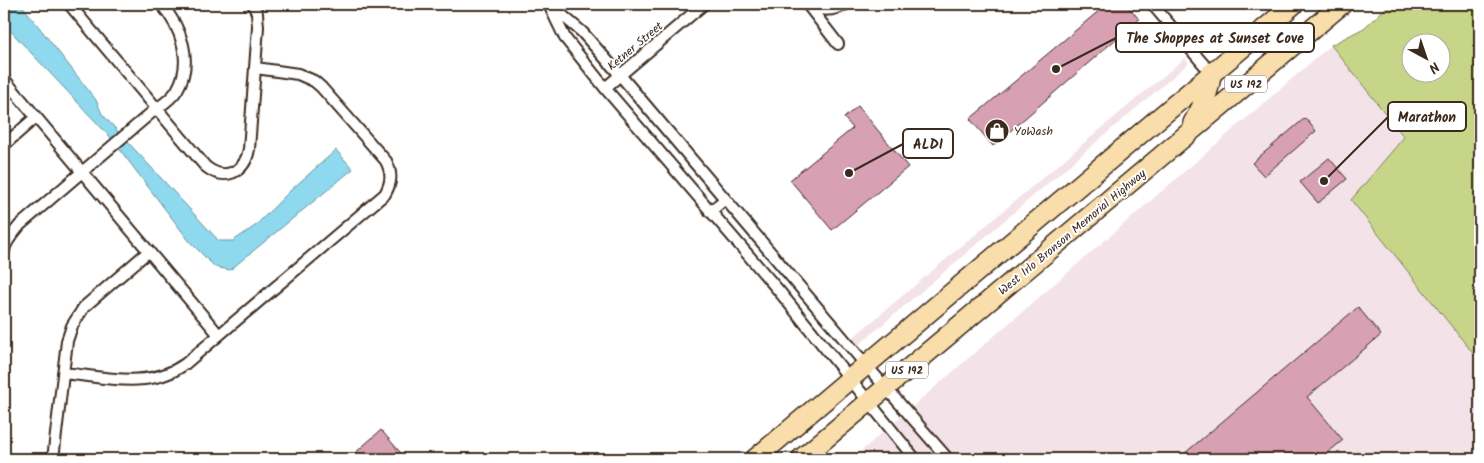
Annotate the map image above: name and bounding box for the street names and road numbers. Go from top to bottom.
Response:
street label: Ketner Street [603,17,668,76]
road number: US 192 [1225,76,1267,92]
street label: West Irlo Bronson Memorial Highway [994,164,1151,300]
road number: US 192 [886,362,928,378]

